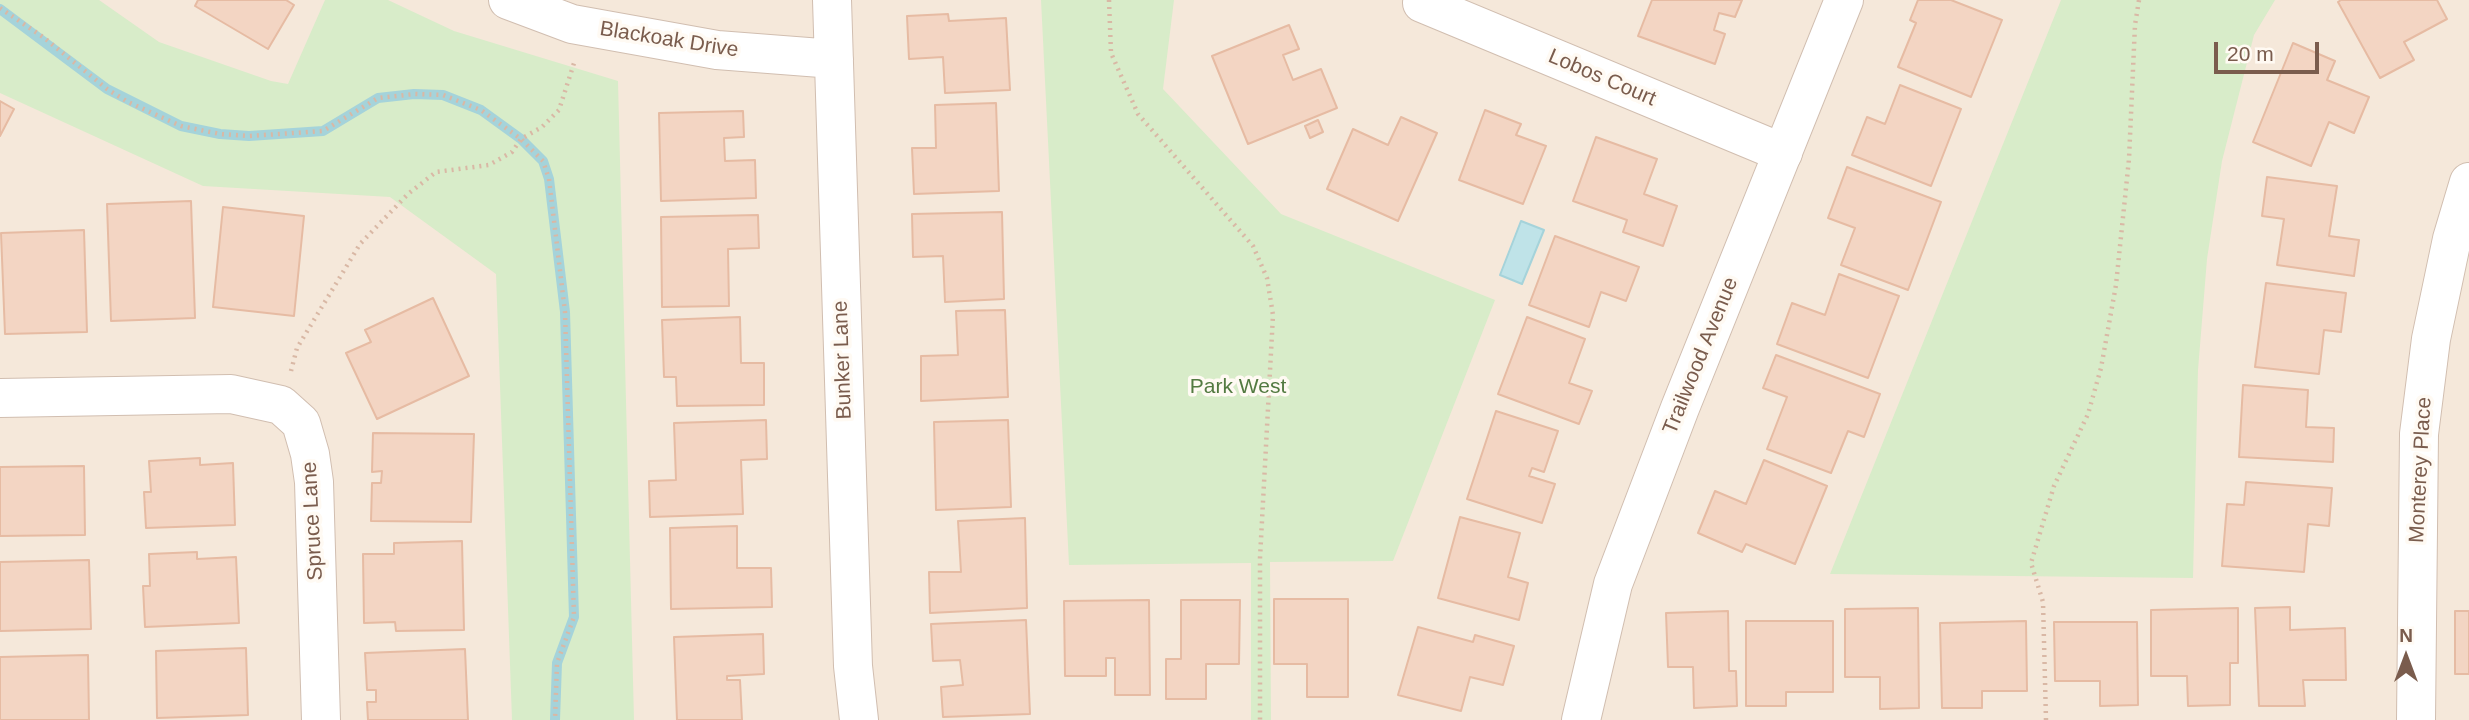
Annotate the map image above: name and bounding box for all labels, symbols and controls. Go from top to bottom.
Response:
street label: Blackoak Drive [598,17,740,63]
scale bar [2217,28,2322,72]
text: 20 m [2227,42,2274,65]
street label: Lobos Court [1544,44,1660,112]
street label: Trailwood Avenue [1658,274,1744,438]
street label: Bunker Lane [828,300,858,420]
park label: Park West [1190,374,1286,400]
street label: Monterey Place [2405,396,2437,544]
street label: Spruce Lane [297,461,329,581]
north arrow [2371,622,2441,692]
text: N [2399,625,2413,646]

